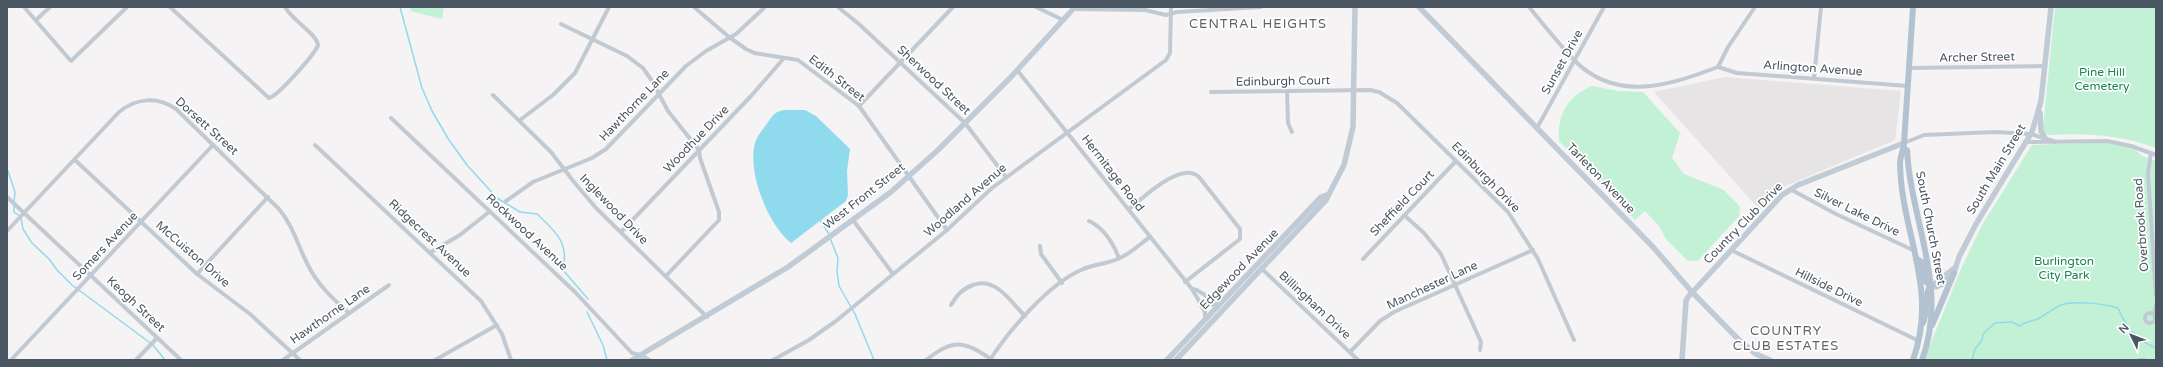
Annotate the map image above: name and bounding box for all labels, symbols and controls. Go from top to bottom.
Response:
district label: CENTRAL HEIGHTS [1189,16,1327,32]
street label: Sunset Drive [1538,27,1586,97]
street label: Sherwood Street [894,42,974,118]
street label: Archer Street [1939,49,2015,65]
street label: Edith Street [806,52,868,105]
street label: Arlington Avenue [1763,58,1863,78]
park label: Pine Hill Cemetery [2074,65,2130,93]
street label: Hawthorne Lane [596,66,672,144]
street label: Edinburgh Court [1236,73,1331,89]
street label: Dorsett Street [173,94,242,158]
street label: Woodhue Drive [660,102,732,175]
street label: South Main Street [1963,121,2029,217]
street label: Hermitage Road [1079,132,1147,214]
street label: Edinburgh Drive [1449,139,1523,215]
street label: Tarleton Avenue [1564,140,1638,216]
street label: West Front Street [820,160,908,232]
street label: Woodland Avenue [921,160,1009,240]
street label: Sheffield Court [1367,167,1437,239]
street label: South Church Street [1913,170,1949,286]
street label: Inglewood Drive [577,171,651,247]
street label: Overbrook Road [2131,178,2151,272]
street label: Country Club Drive [1701,179,1786,267]
street label: Silver Lake Drive [1812,185,1902,239]
street label: Rockwood Avenue [483,191,571,274]
street label: Ridgecrest Avenue [386,196,474,280]
street label: Somers Avenue [70,209,141,283]
street label: McCuiston Drive [153,218,233,290]
street label: Edgewood Avenue [1197,226,1281,312]
park label: Burlington City Park [2034,254,2094,282]
street label: Manchester Lane [1384,258,1480,312]
street label: Hillside Drive [1793,265,1865,310]
street label: Billingham Drive [1276,268,1354,342]
street label: Keogh Street [104,273,168,335]
street label: Hawthorne Lane [287,281,373,347]
north arrow [2111,315,2151,355]
text: N [2116,321,2132,336]
district label: COUNTRY CLUB ESTATES [1733,323,1839,354]

